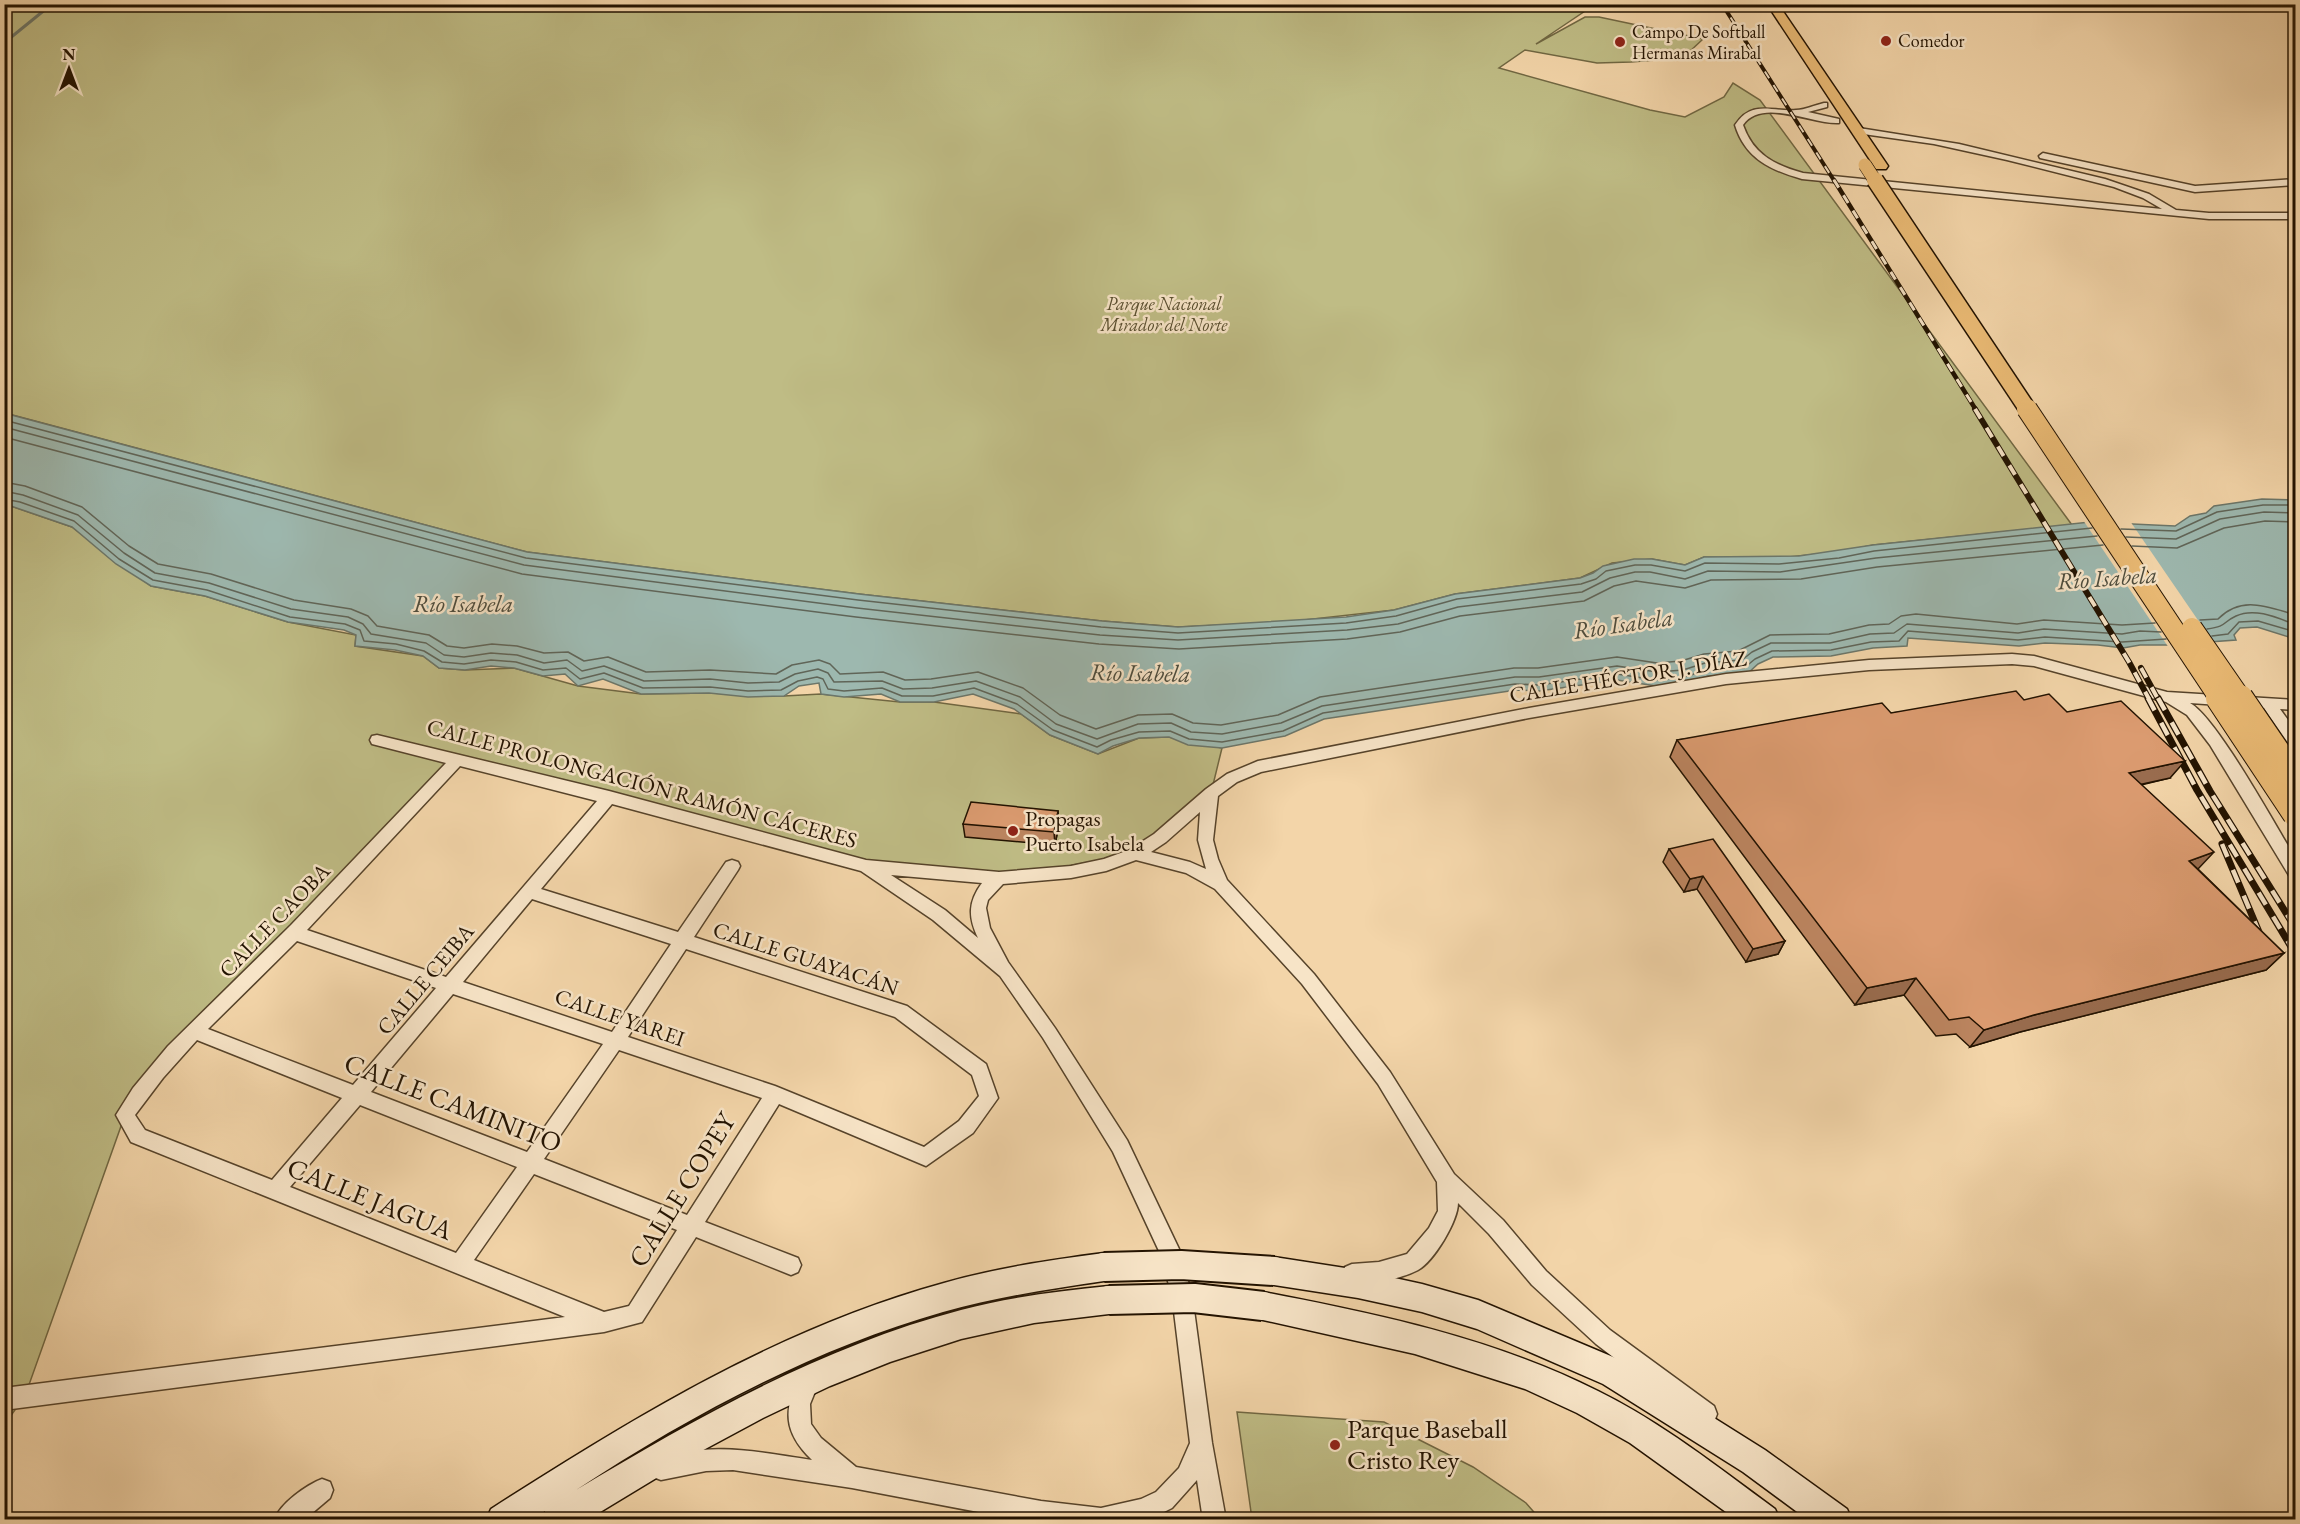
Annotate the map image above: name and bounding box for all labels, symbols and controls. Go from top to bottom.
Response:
place label: Campo De Softball Hermanas Mirabal [1632,20,1765,64]
place label: Comedor [1898,29,1965,52]
marker: Comedor [1879,34,1893,48]
marker: Campo De Softball Hermanas Mirabal [1613,35,1627,49]
north arrow [39,39,99,99]
text: N [63,44,76,65]
park label: Parque Nacional Mirador del Norte [1099,292,1228,336]
water label: Río Isabela [2056,559,2158,596]
water label: Río Isabela [413,588,513,619]
water label: Río Isabela [1571,601,1675,646]
street label: CALLE HÉCTOR J. DÍAZ [1507,643,1749,710]
water label: Río Isabela [1089,656,1191,689]
street label: CALLE PROLONGACIÓN RAMÓN CÁCERES [424,712,860,855]
place label: Propagas Puerto Isabela [1025,804,1144,858]
marker: Propagas Puerto Isabela [1006,824,1020,838]
street label: CALLE CAOBA [212,856,337,984]
street label: CALLE GUAYACÁN [709,915,903,1002]
street label: CALLE CEIBA [370,917,481,1041]
street label: CALLE YAREI [551,982,689,1053]
street label: CALLE CAMINITO [340,1045,567,1160]
street label: CALLE COPEY [620,1105,744,1273]
street label: CALLE JAGUA [282,1149,458,1248]
place label: Parque Baseball Cristo Rey [1347,1411,1508,1477]
marker: Parque Baseball Cristo Rey [1328,1438,1342,1452]

